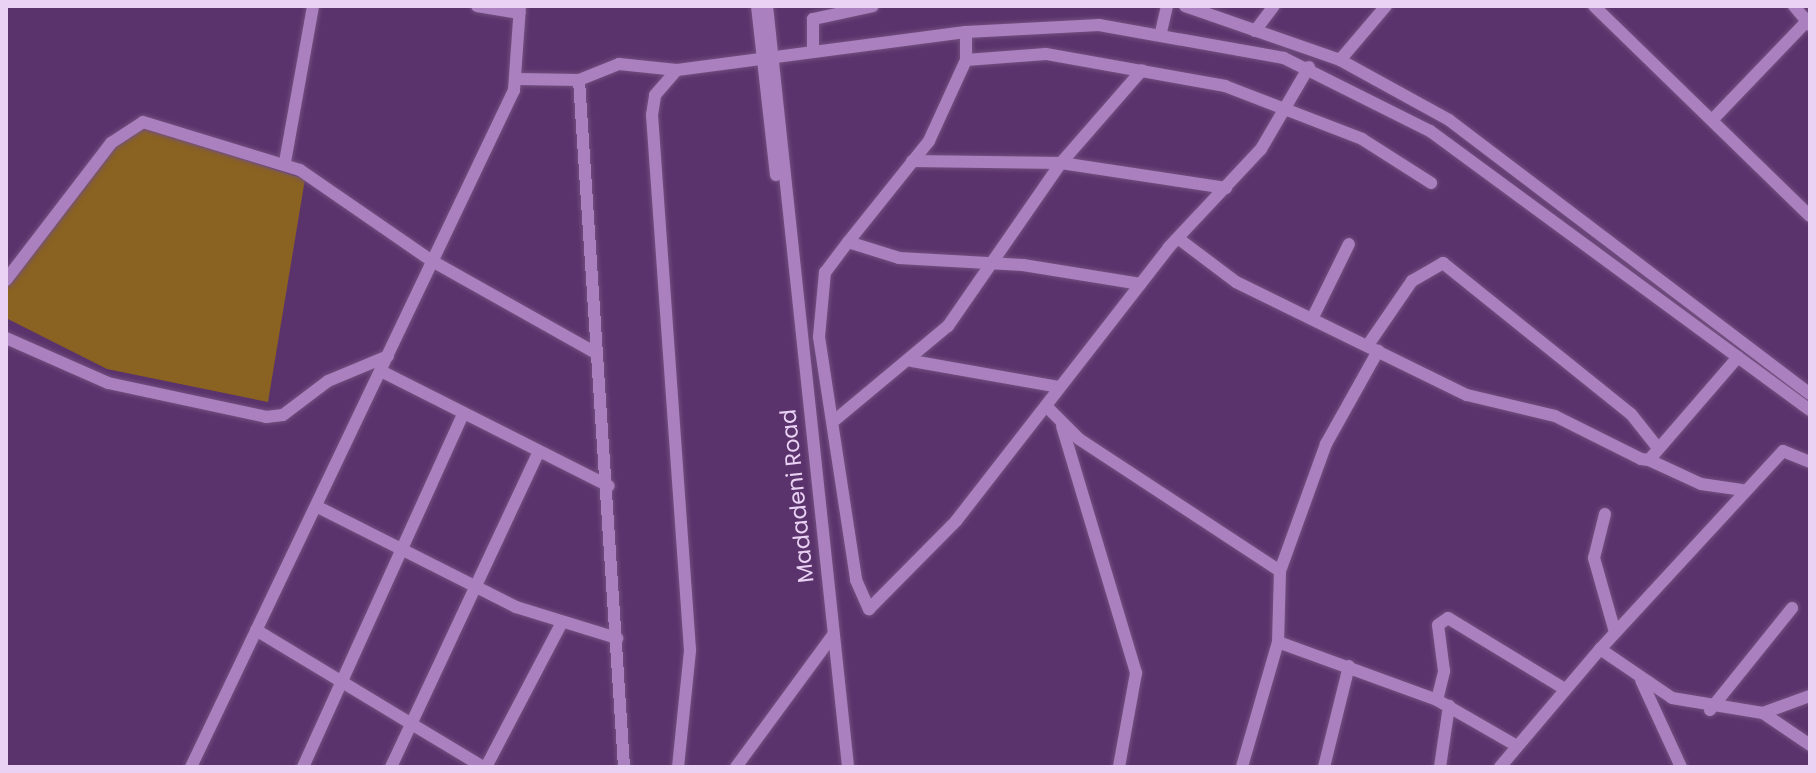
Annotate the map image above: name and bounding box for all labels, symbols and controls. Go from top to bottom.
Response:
street label: Madadeni Road [775,408,819,584]

